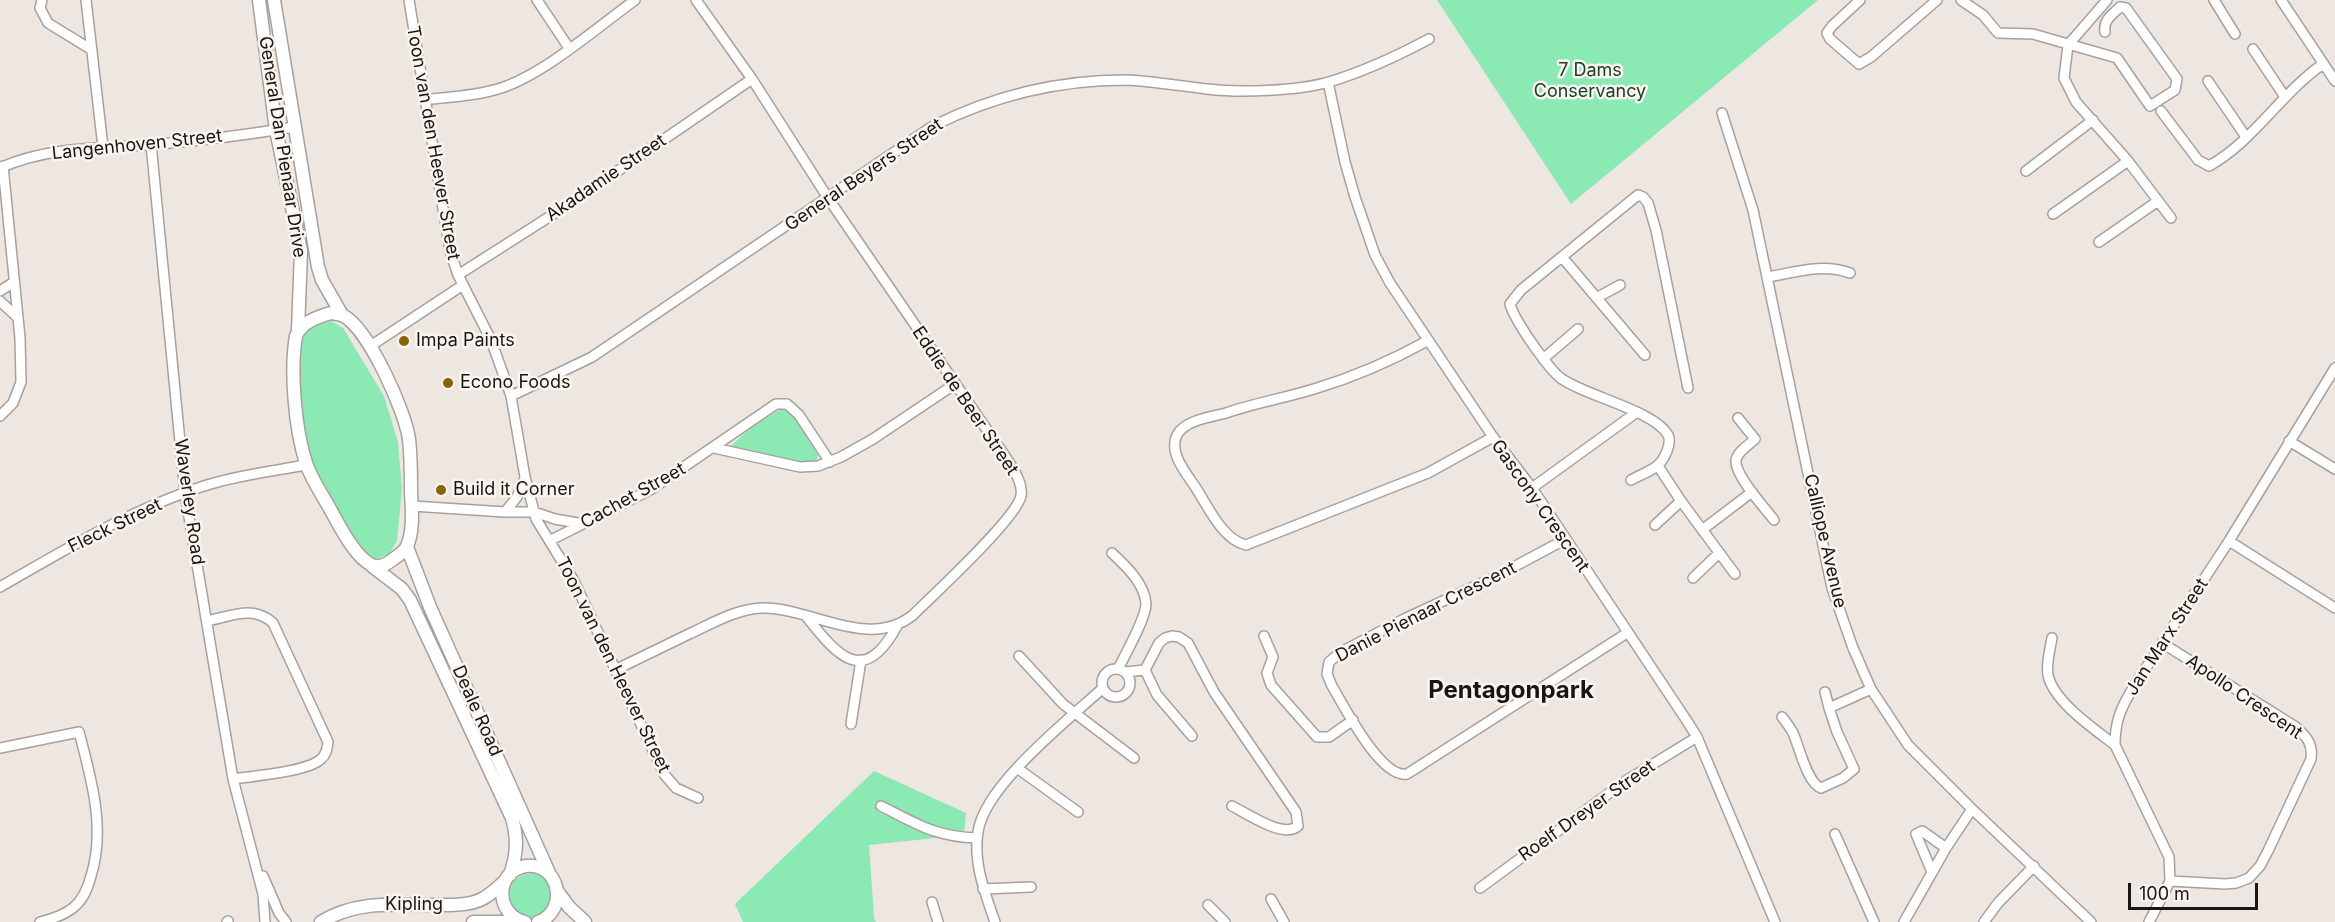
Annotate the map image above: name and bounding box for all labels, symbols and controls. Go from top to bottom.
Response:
street label: Toon van den Heever Street [402,24,464,262]
street label: General Dan Pienaar Drive [254,35,310,259]
park label: 7 Dams Conservancy [1534,60,1646,103]
street label: General Beyers Street [781,114,947,236]
street label: Langenhoven Street [51,125,223,165]
street label: Akadamie Street [542,130,670,226]
street label: Eddie de Beer Street [907,323,1023,479]
place label: Impa Paints [416,330,515,352]
marker: Impa Paints [397,334,411,348]
place label: Econo Foods [460,372,570,394]
marker: Econo Foods [441,376,455,390]
street label: Gascony Crescent [1486,436,1594,576]
street label: Waverley Road [169,438,209,566]
street label: Cachet Street [577,458,689,534]
street label: Calliope Avenue [1799,472,1851,610]
place label: Build it Corner [453,479,574,501]
marker: Build it Corner [434,483,448,497]
street label: Fleck Street [65,494,165,558]
street label: Toon van den Heever Street [551,554,675,776]
street label: Danie Pienaar Crescent [1332,557,1520,667]
street label: Jan Marx Street [2121,574,2213,700]
street label: Apollo Crescent [2182,650,2306,744]
street label: Deale Road [447,662,507,760]
district label: Pentagonpark [1428,677,1594,705]
street label: Roelf Dreyer Street [1515,756,1659,866]
scale bar [2131,871,2262,909]
text: 100 m [2139,883,2190,904]
street label: Kipling [385,894,443,916]

